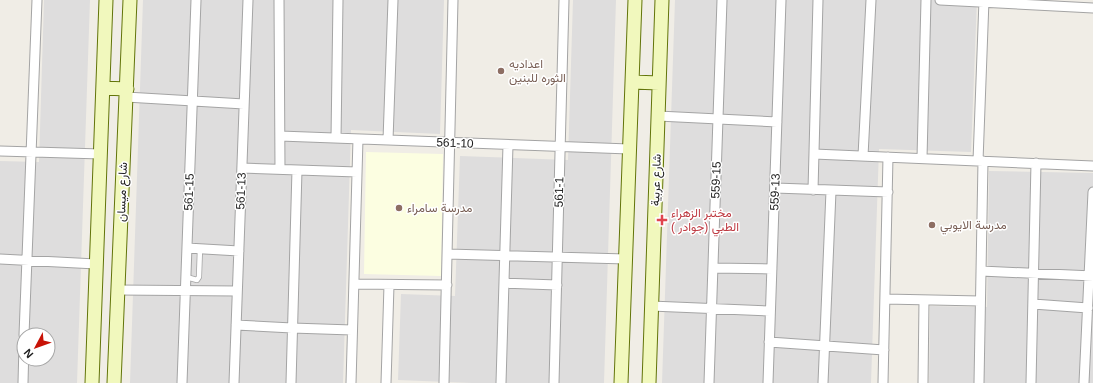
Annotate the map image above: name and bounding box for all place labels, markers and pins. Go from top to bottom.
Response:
place label: اعداديه الثوره للبنين [509,57,566,86]
marker: اعداديه الثوره للبنين [496,66,506,76]
place label: مدرسة سامراء [407,201,472,216]
marker: مدرسة سامراء [394,203,404,213]
place label: مختبر الزهراء الطبي (جوادر ) [671,206,739,237]
marker: مختبر الزهراء الطبي (جوادر ) [656,214,668,226]
place label: مدرسة الايوبي [940,218,1007,235]
marker: مدرسة الايوبي [927,220,937,230]

